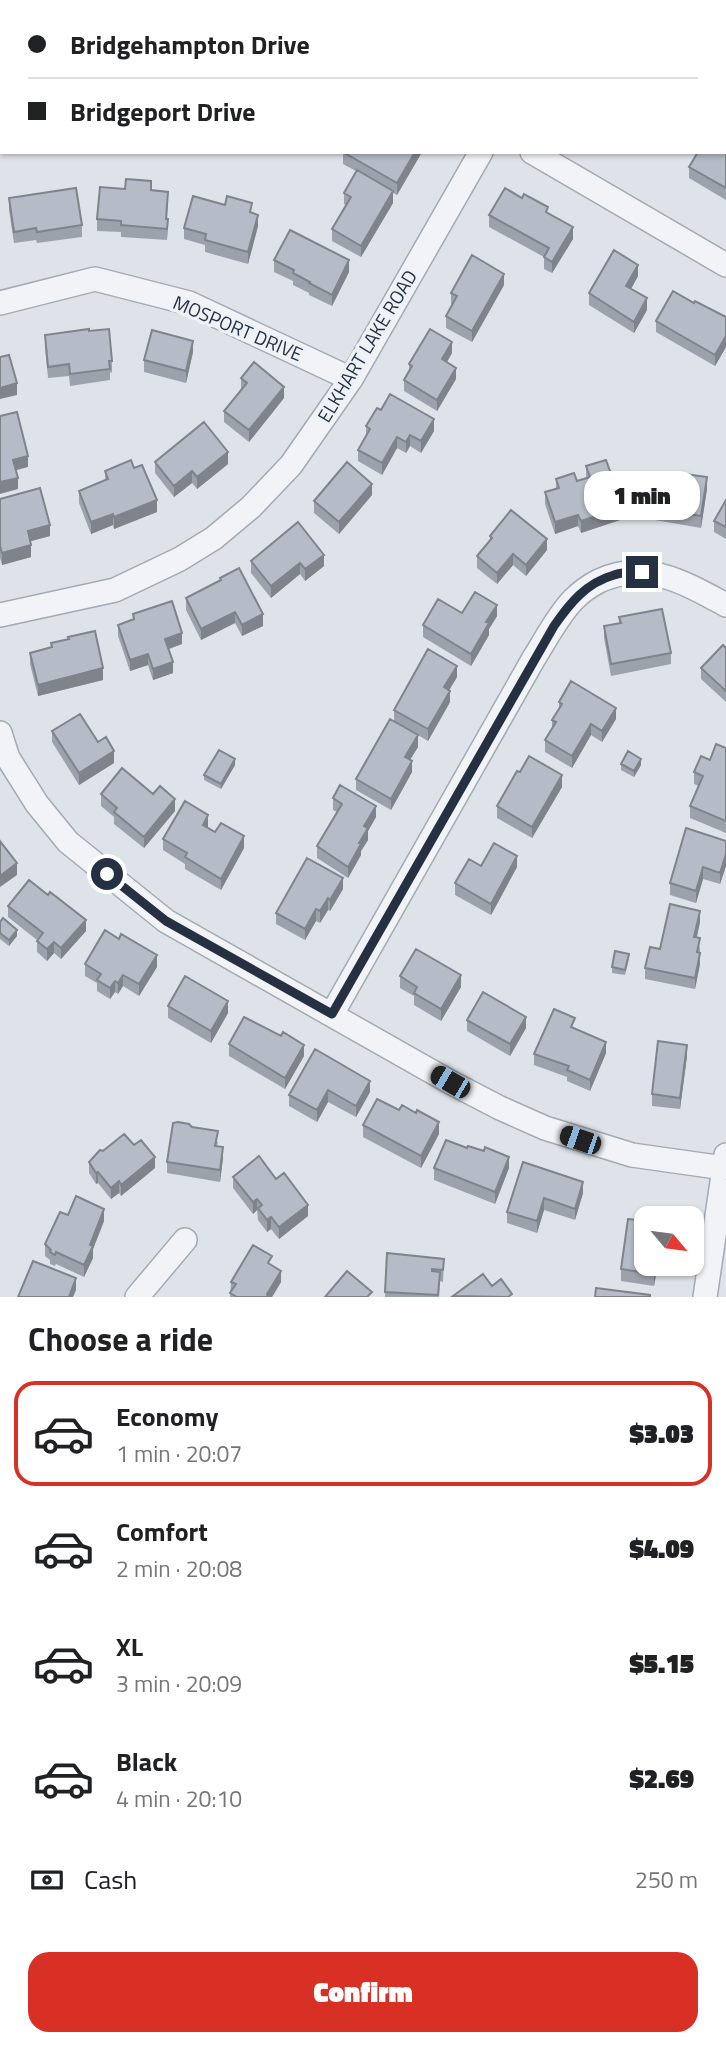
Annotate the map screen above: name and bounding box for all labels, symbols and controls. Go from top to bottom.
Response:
text: Bridgehampton Drive [70,25,310,64]
text: Bridgeport Drive [70,92,255,131]
street label: ELKHART LAKE ROAD [309,264,424,428]
street label: MOSPORT DRIVE [169,287,308,368]
callout: 1 min [584,470,700,520]
text: 1 min [613,478,671,513]
route end [626,556,658,588]
route start [91,858,123,890]
car [427,1062,474,1102]
car [557,1123,604,1157]
north arrow [634,1206,704,1276]
map controls [634,1206,704,1276]
text: Choose a ride [28,1315,213,1363]
text: Economy [116,1397,218,1436]
icon: car [32,1402,95,1465]
text: $3.03 [629,1414,694,1453]
text: 1 min · 20:07 [116,1436,242,1471]
text: Comfort [116,1512,208,1551]
icon: car [32,1517,95,1580]
text: $4.09 [629,1529,694,1568]
text: 2 min · 20:08 [116,1551,242,1586]
text: XL [116,1627,143,1666]
icon: car [32,1632,95,1695]
text: $5.15 [629,1644,694,1683]
text: 3 min · 20:09 [116,1666,242,1701]
text: Black [116,1742,177,1781]
icon: car [32,1747,95,1810]
text: $2.69 [629,1759,694,1798]
text: 4 min · 20:10 [116,1781,242,1816]
text: Cash [84,1860,137,1899]
icon: cash [28,1861,66,1899]
text: 250 m [635,1862,698,1897]
button: Confirm [28,1952,698,2032]

